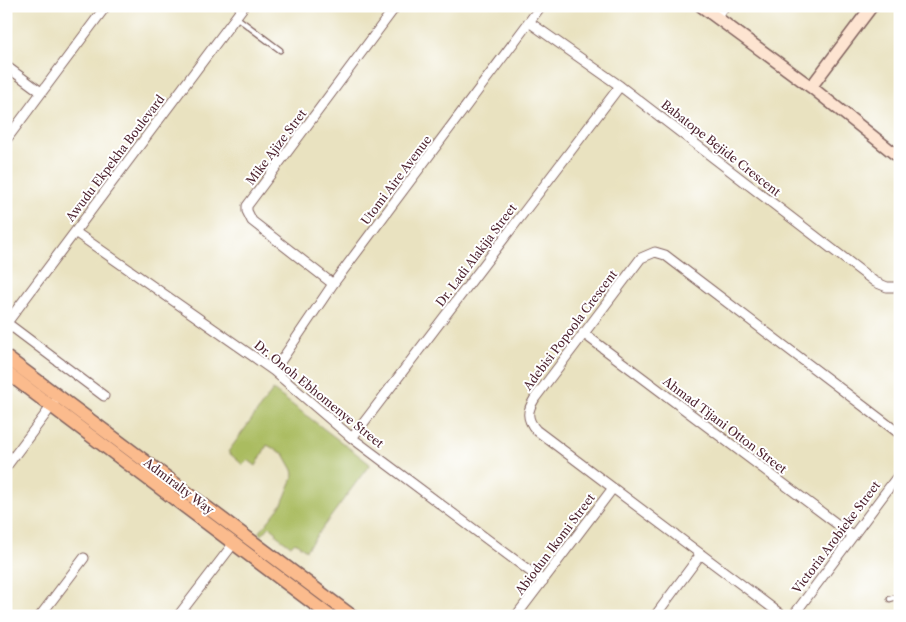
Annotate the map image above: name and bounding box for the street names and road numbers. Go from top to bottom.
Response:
street label: Awudu Ekpekha Boulevard [62,91,168,225]
street label: Babatope Bejide Crescent [658,97,784,200]
street label: Mike Ajize Stret [243,106,310,188]
street label: Utomi Aire Avenue [358,132,435,227]
street label: Dr. Ladi Alakija Street [432,200,520,309]
street label: Adebisi Popoola Crescent [519,266,621,394]
street label: Dr. Onoh Ebhomenye Street [251,337,387,451]
street label: Ahmad Tijani Otton Street [659,373,790,477]
street label: Admiralty Way [140,454,217,517]
street label: Victoria Arobieke Street [788,477,884,597]
street label: Abiodun Ikomi Street [511,490,598,598]

